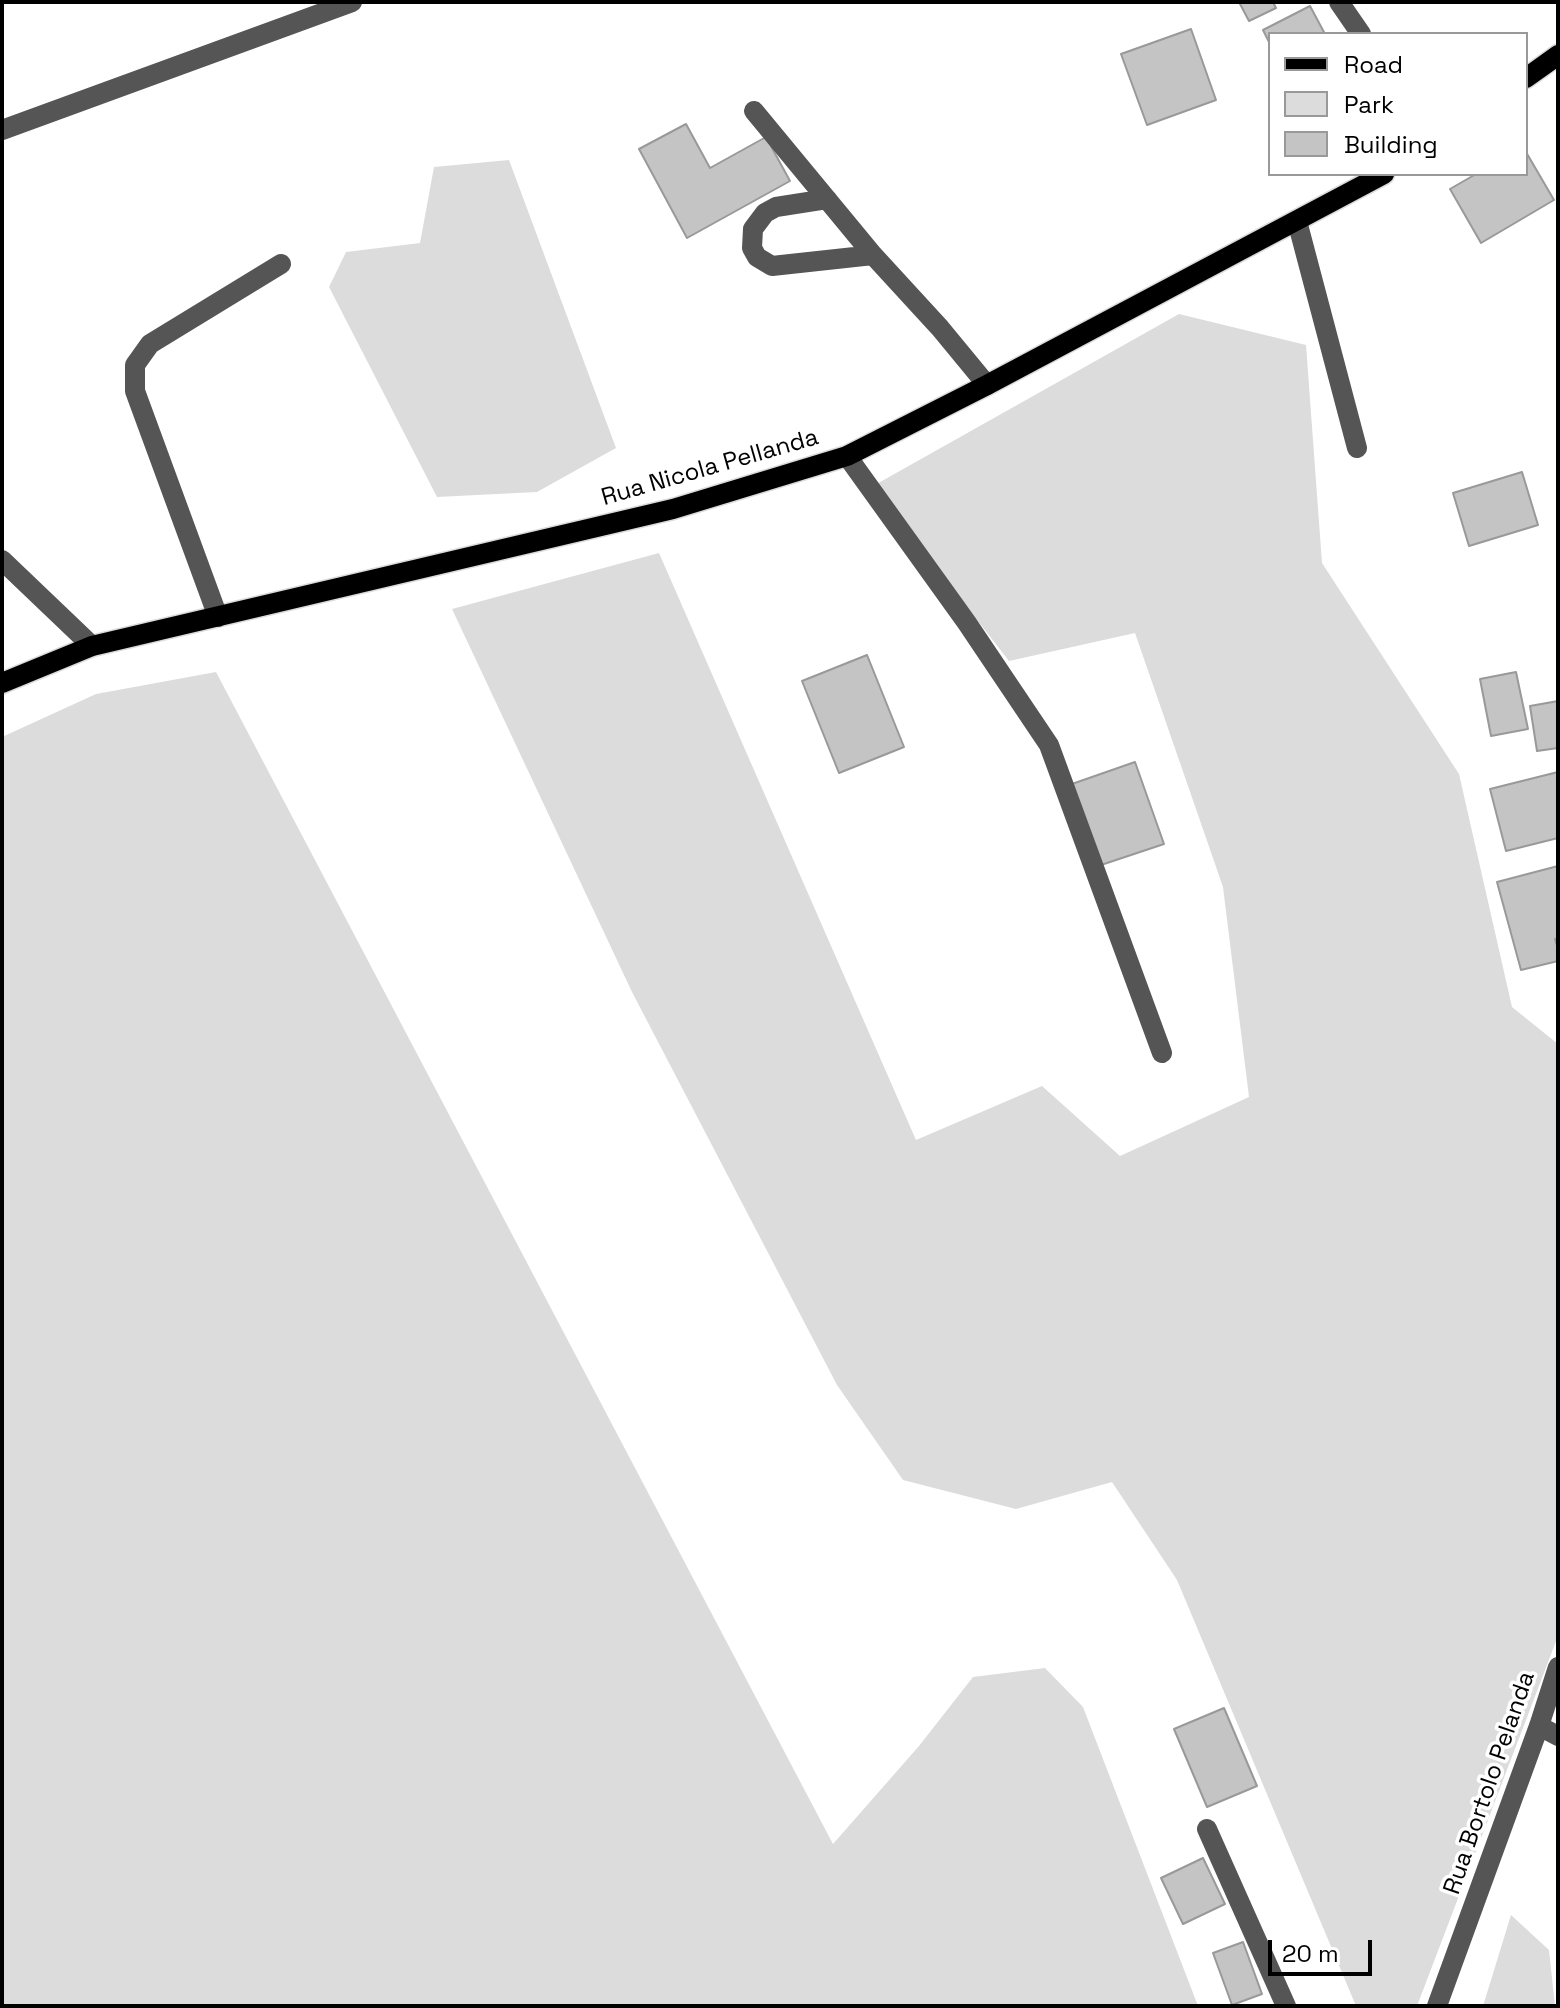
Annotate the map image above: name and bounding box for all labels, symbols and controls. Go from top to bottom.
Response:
legend [1268,32,1528,176]
text: Road [1344,49,1403,80]
text: Park [1344,89,1394,120]
text: Building [1344,129,1438,160]
street label: Rua Nicola Pellanda [598,423,822,513]
street label: Rua Bortolo Pelanda [1438,1668,1542,1898]
scale bar [1272,1924,1376,1974]
text: 20 m [1282,1938,1339,1969]

